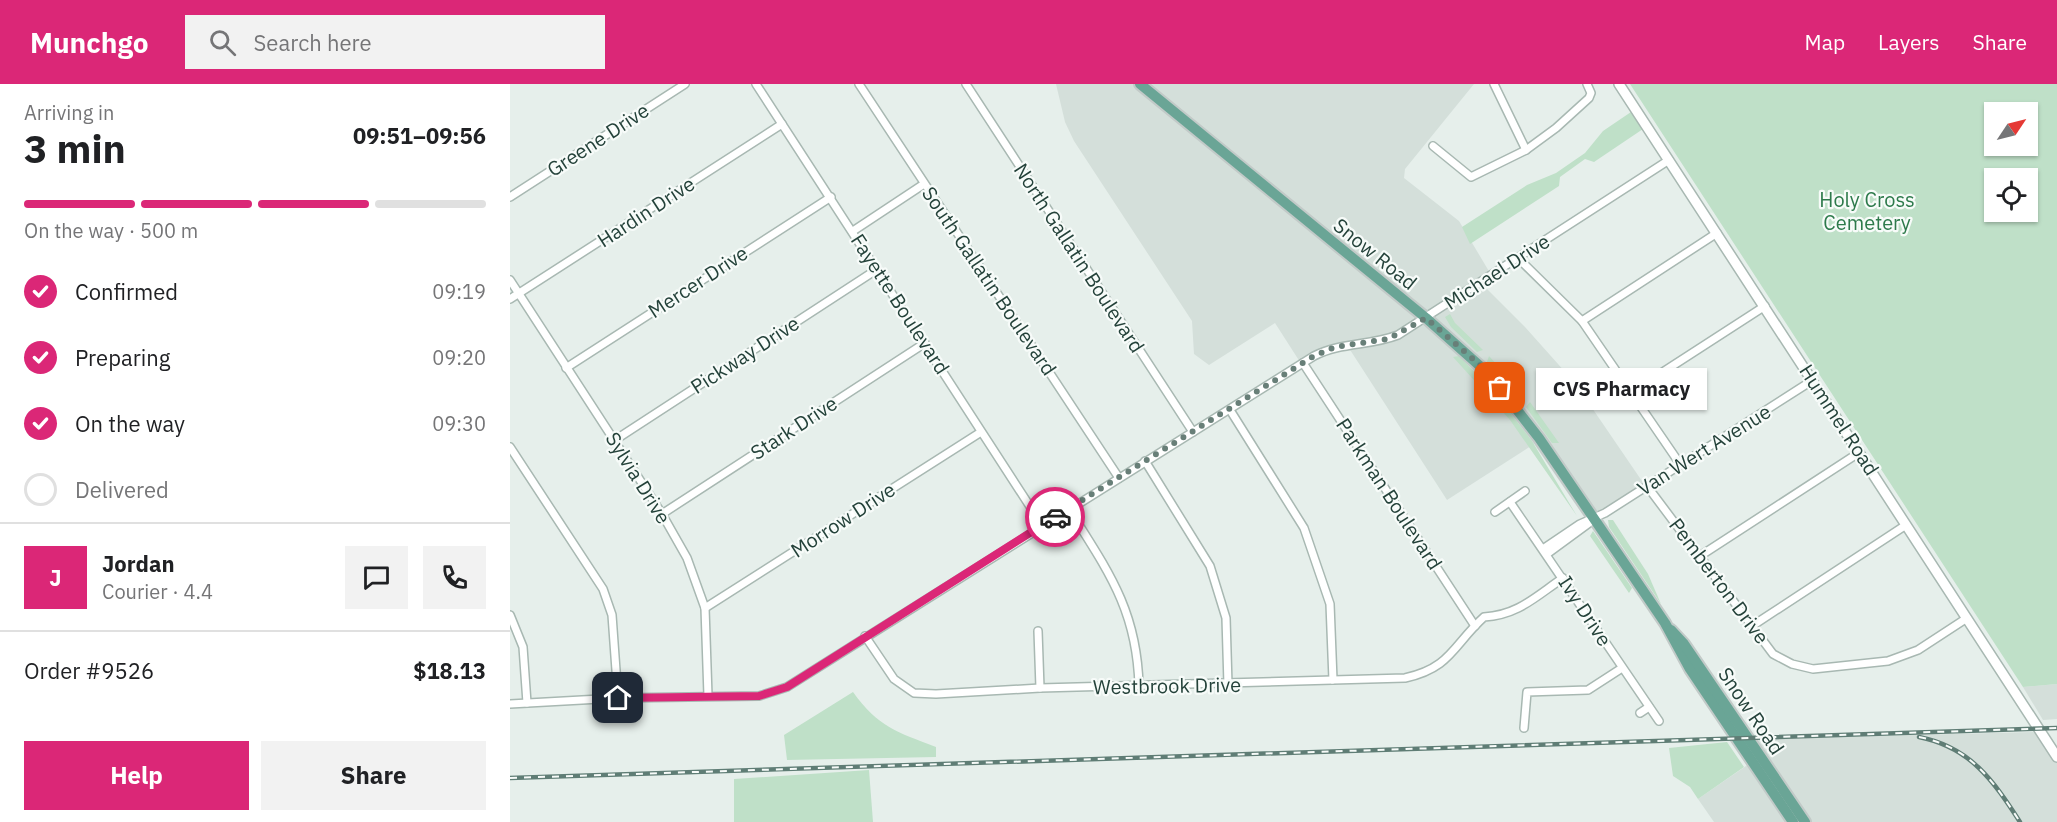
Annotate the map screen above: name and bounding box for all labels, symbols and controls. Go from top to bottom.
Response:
search box [185,15,605,69]
text: Munchgo [30,24,149,61]
icon: search [206,26,239,59]
text: Search here [254,28,372,57]
text: Map [1805,28,1845,56]
text: Layers [1878,28,1940,56]
text: Share [1973,28,2027,56]
street label: Greene Drive [541,97,654,183]
text: Arriving in [24,99,114,126]
north arrow [1984,102,2038,156]
map controls [1984,102,2038,222]
text: 09:51–09:56 [353,121,486,150]
text: 3 min [24,123,126,174]
street label: North Gallatin Boulevard [1008,158,1151,358]
button: locate [1984,168,2038,222]
street label: Hardin Drive [592,170,700,253]
street label: South Gallatin Boulevard [916,181,1063,380]
park label: Holy Cross Cemetery [1819,186,1915,236]
street label: Snow Road [1328,212,1423,296]
text: On the way · 500 m [24,217,198,244]
street label: Michael Drive [1439,227,1555,316]
street label: Fayette Boulevard [845,228,956,379]
street label: Mercer Drive [643,239,753,324]
icon: check [24,275,57,308]
text: Confirmed [75,277,178,306]
text: 09:19 [432,278,486,305]
street label: Pickway Drive [685,309,804,400]
icon: check [24,341,57,374]
text: Preparing [75,343,170,372]
text: 09:20 [432,344,486,371]
street label: Hummel Road [1793,359,1885,481]
pin [1474,362,1525,413]
callout: CVS Pharmacy [1536,367,1707,409]
icon: bag [1483,371,1516,404]
text: CVS Pharmacy [1553,375,1690,402]
street label: Stark Drive [745,389,842,466]
street label: Van Wert Avenue [1632,398,1776,502]
icon: check [24,407,57,440]
text: On the way [75,409,185,438]
text: 09:30 [432,410,486,437]
street label: Parkman Boulevard [1330,413,1449,575]
street label: Sylvia Drive [600,427,677,529]
text: Delivered [75,475,169,504]
street label: Morrow Drive [785,476,900,563]
courier [1025,487,1085,547]
icon: car [1039,501,1072,534]
street label: Pemberton Drive [1663,512,1776,649]
button: chat [345,546,408,609]
button: phone [423,546,486,609]
text: Jordan [102,549,175,578]
text: J [49,563,62,592]
street label: Ivy Drive [1553,570,1618,651]
text: Courier · 4.4 [102,578,213,605]
text: Order #9526 [24,656,154,685]
text: $18.13 [413,656,486,685]
street label: Snow Road [1712,662,1791,760]
street label: Westbrook Drive [1093,671,1241,700]
pin [592,672,643,723]
icon: home [601,681,634,714]
button: Help [24,741,249,810]
button: Share [261,741,486,810]

